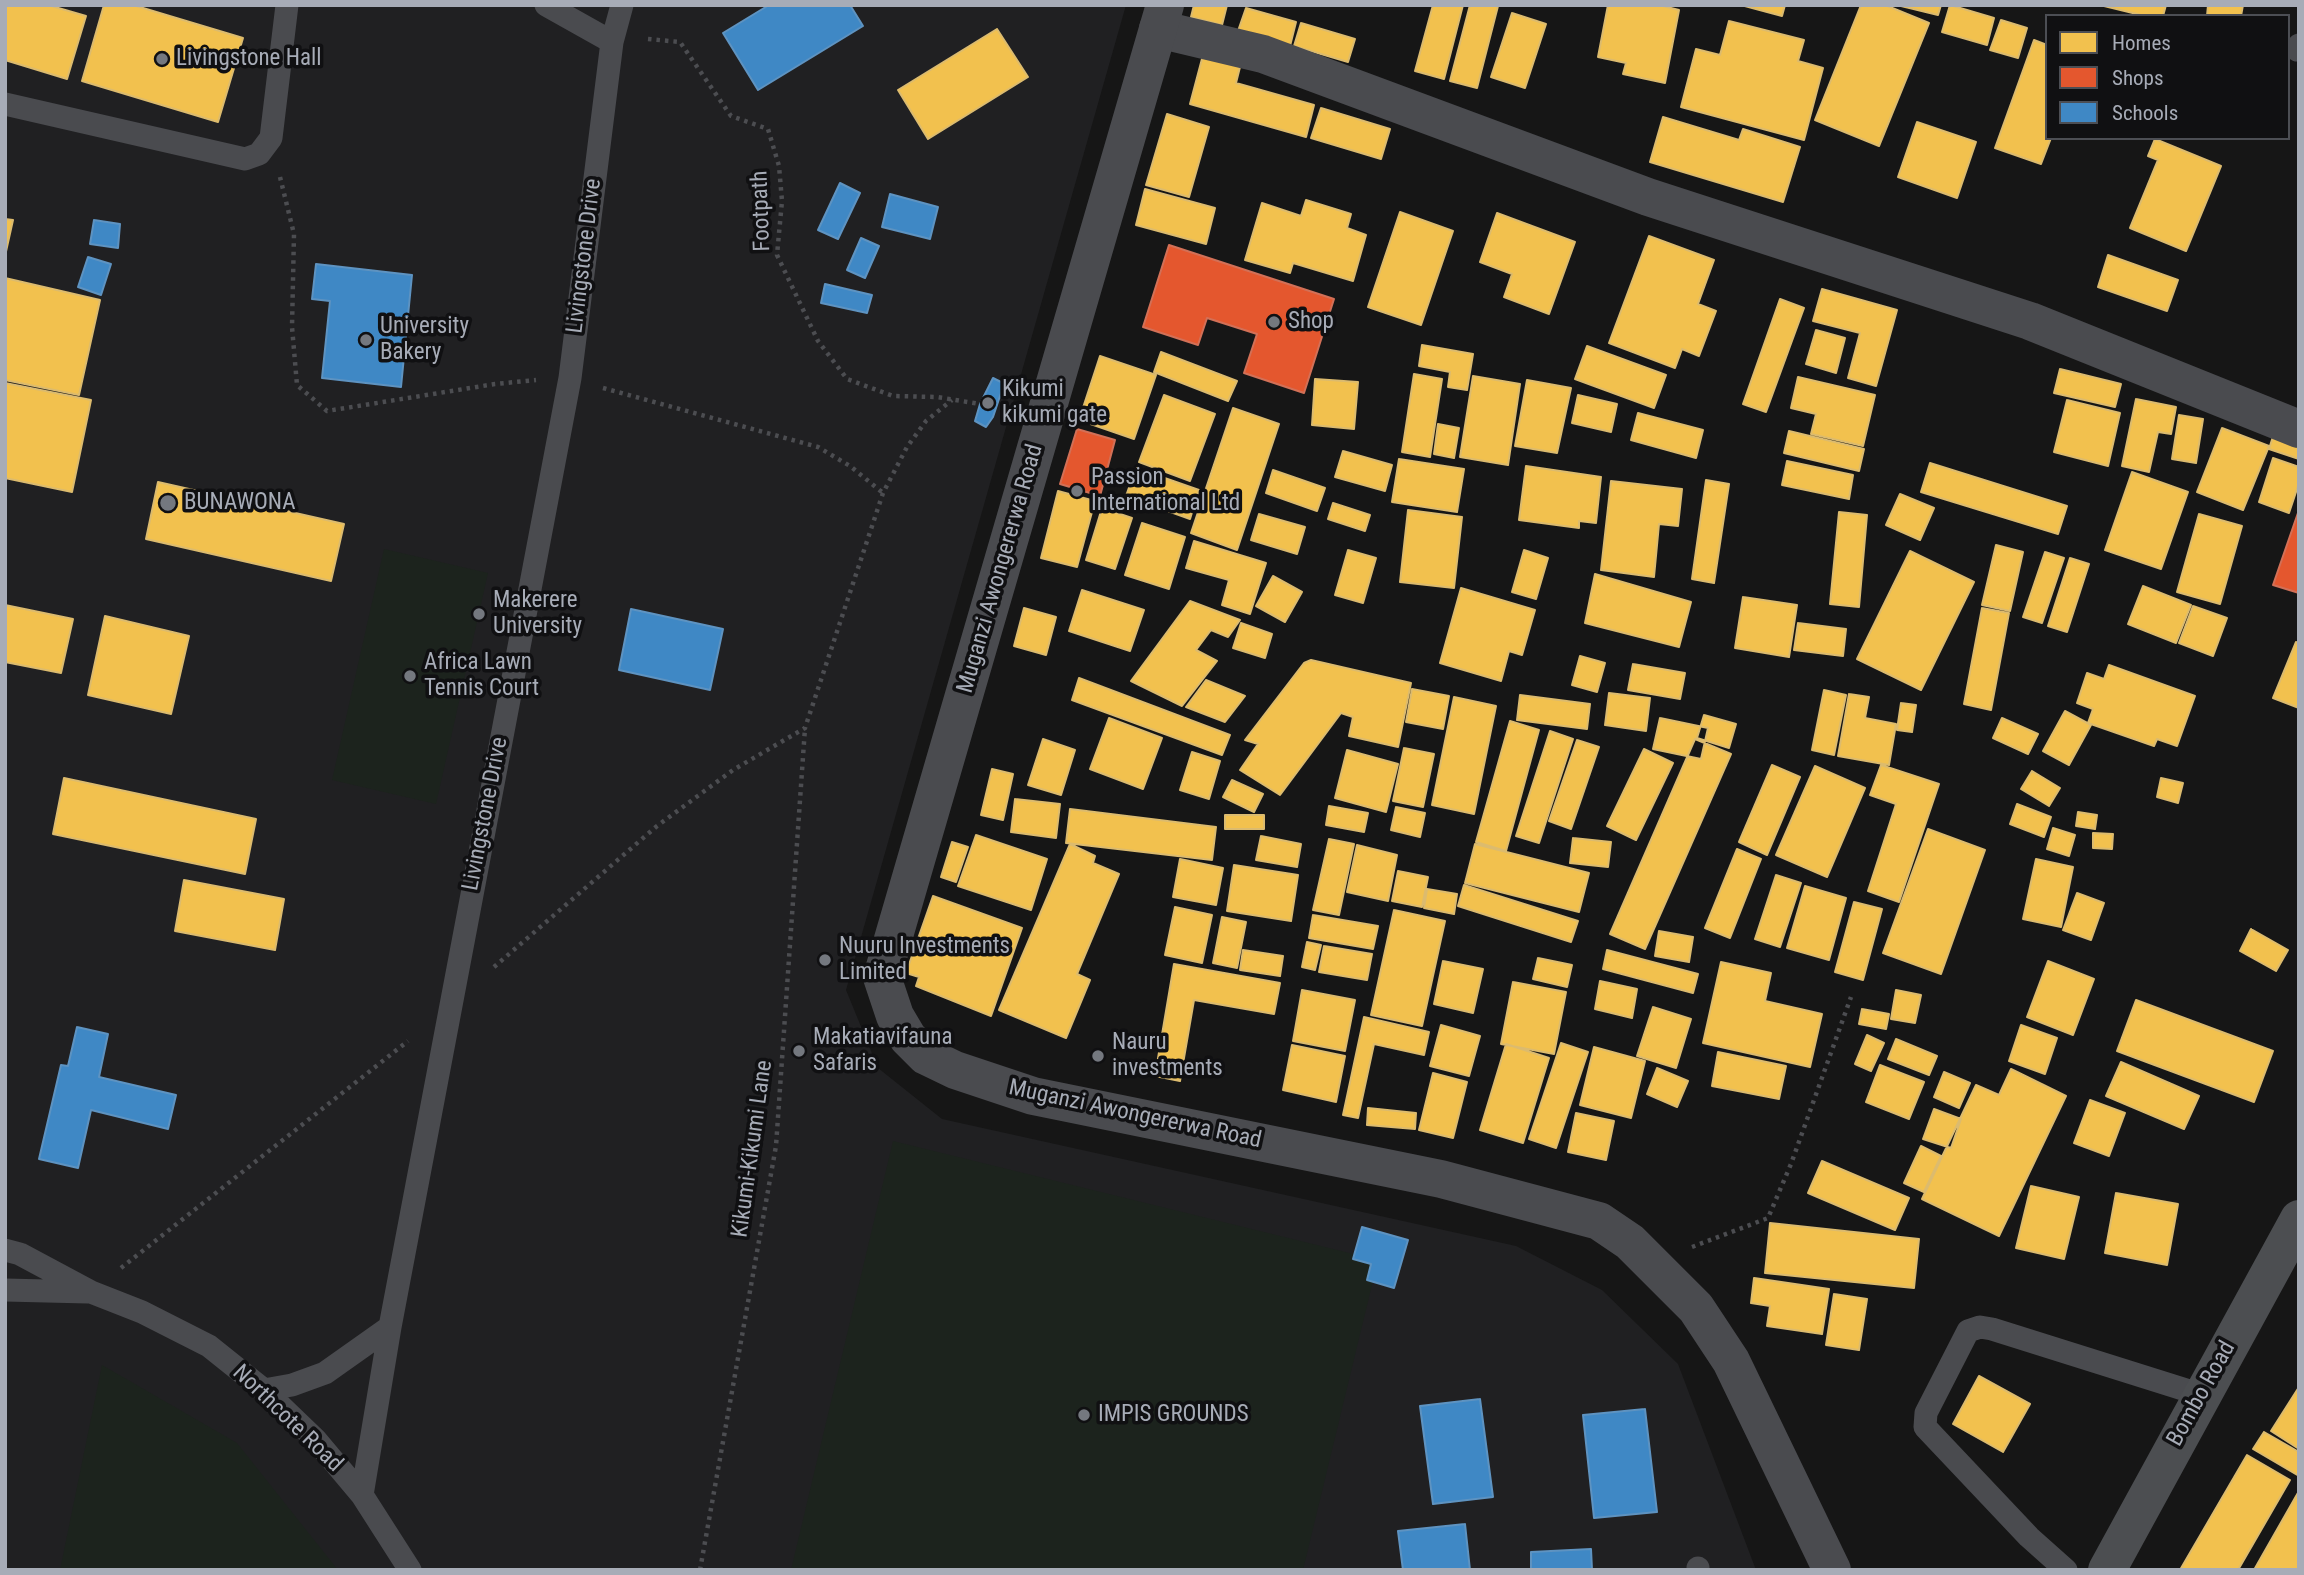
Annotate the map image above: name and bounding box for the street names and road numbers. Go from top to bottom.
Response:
street label: Footpath [747,170,777,252]
street label: Livingstone Drive [562,177,608,335]
street label: Muganzi Awongererwa Road [952,441,1050,697]
street label: Livingstone Drive [458,735,514,893]
street label: Kikumi-Kikumi Lane [727,1059,779,1239]
street label: Muganzi Awongererwa Road [1006,1075,1264,1155]
street label: Bombo Road [2162,1337,2242,1451]
street label: Northcote Road [226,1360,348,1478]

